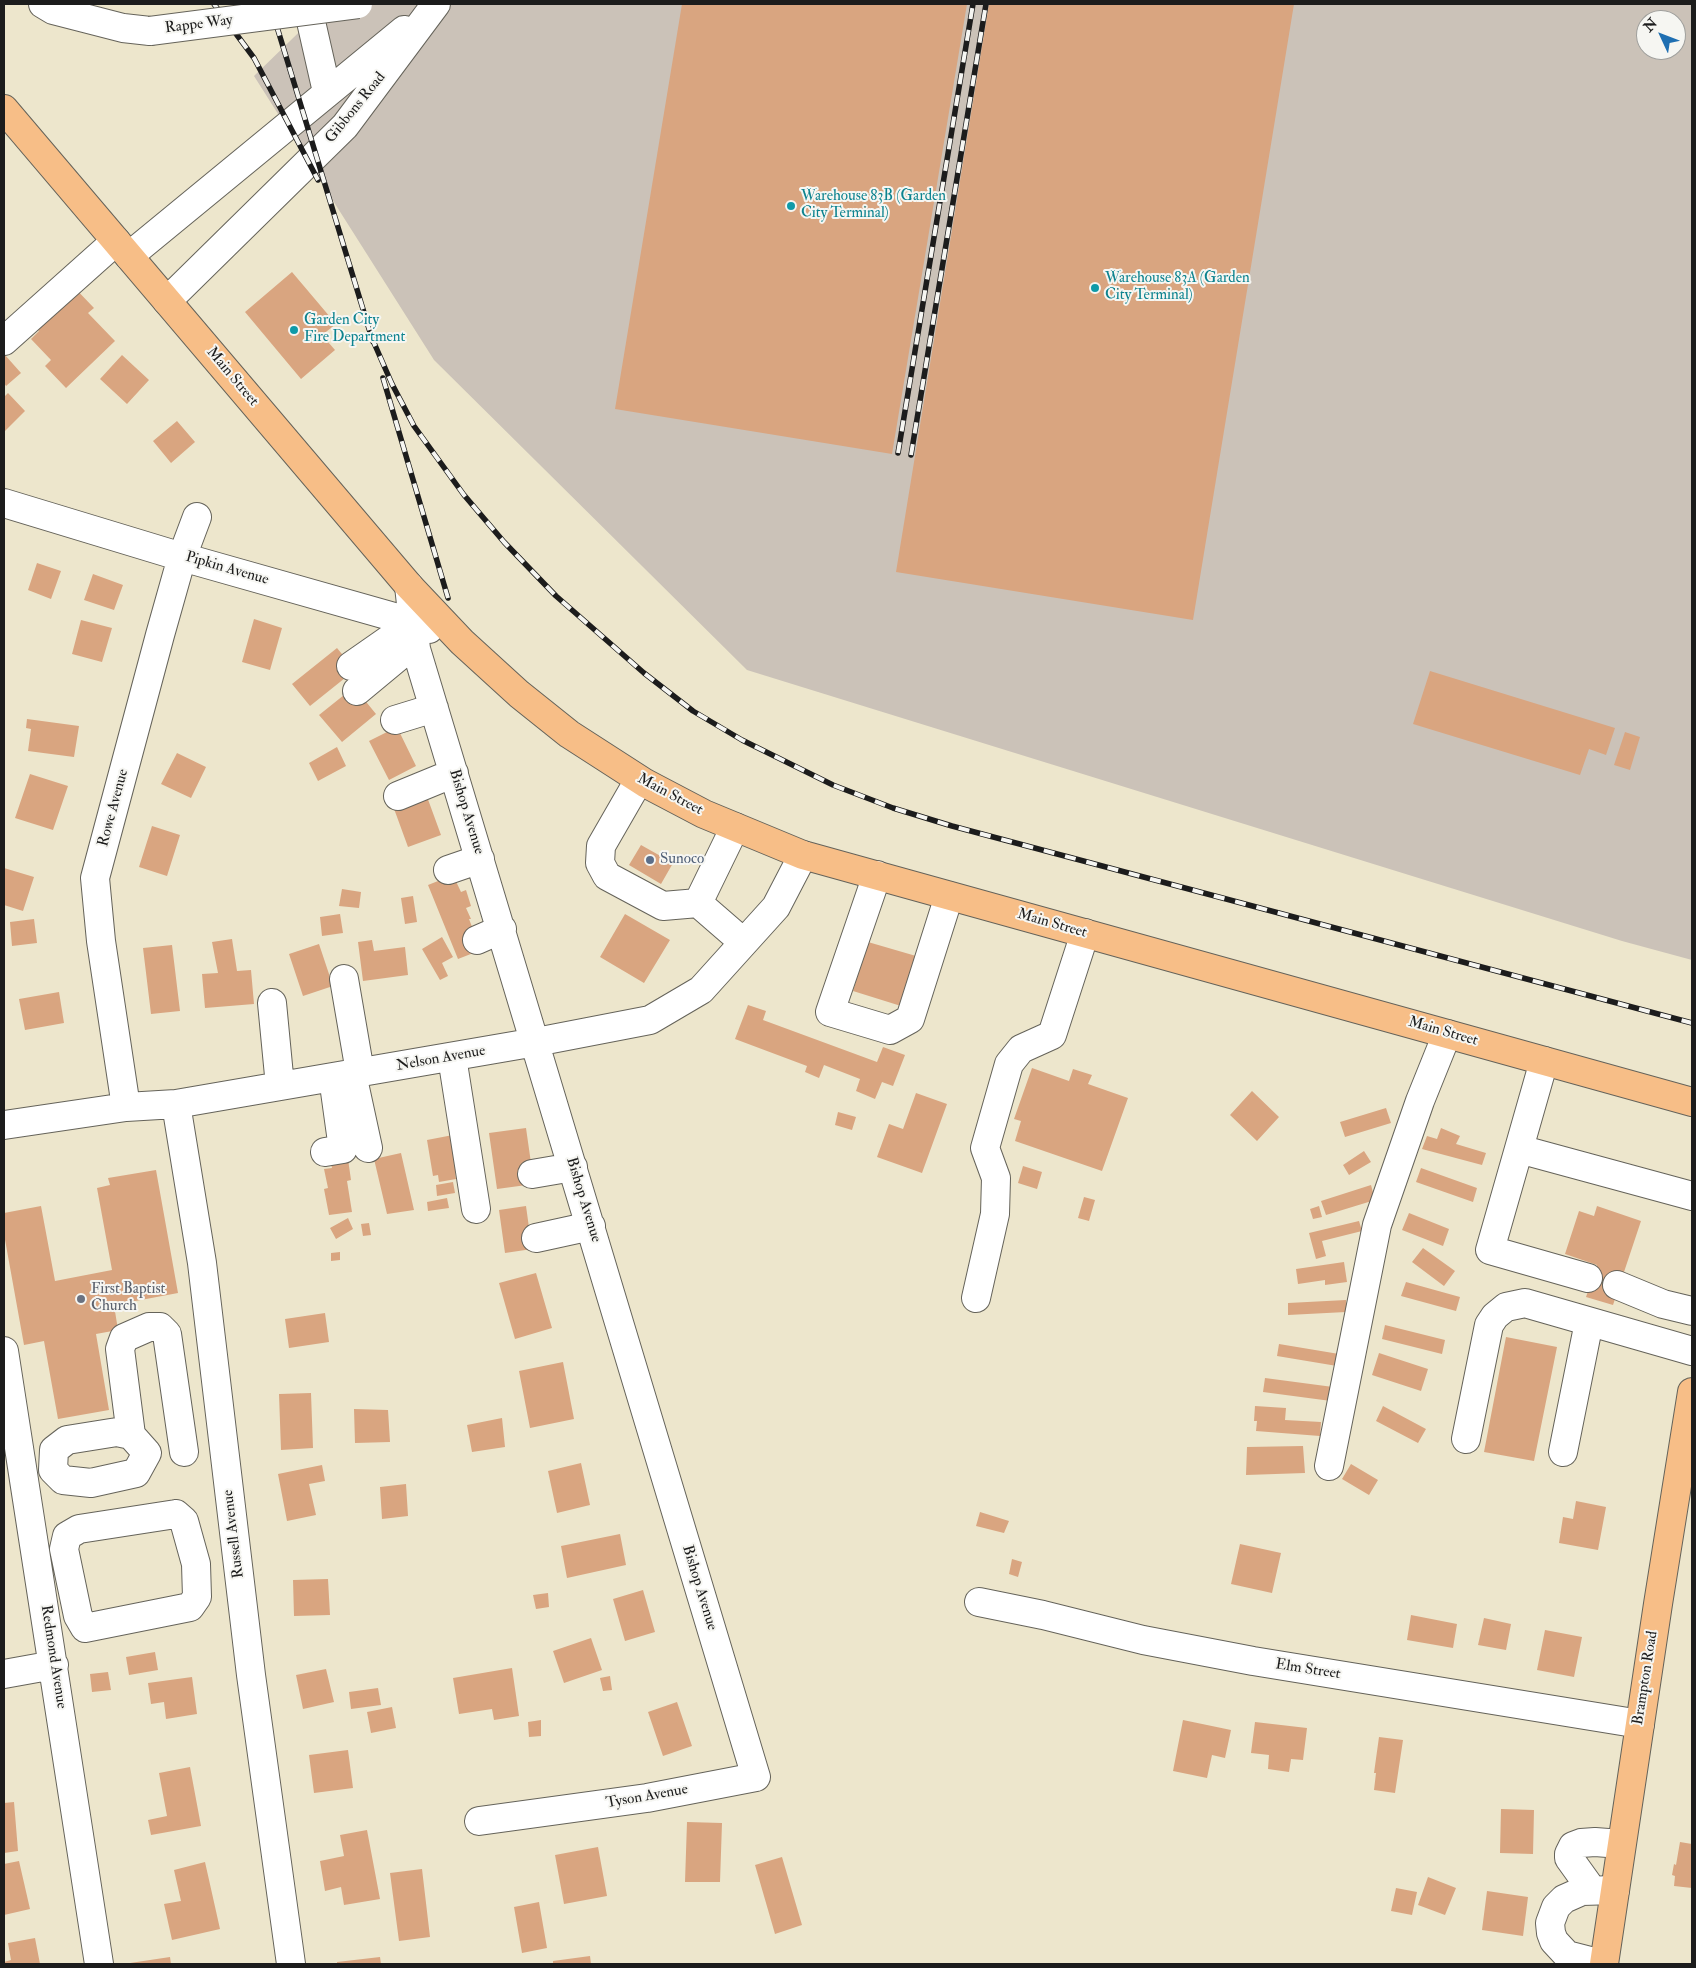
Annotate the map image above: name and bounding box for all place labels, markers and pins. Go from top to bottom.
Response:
place label: Warehouse 83B (Garden City Terminal) [801,188,946,223]
marker: Warehouse 83B (Garden City Terminal) [785,200,797,212]
place label: Warehouse 83A (Garden City Terminal) [1105,270,1250,305]
marker: Warehouse 83A (Garden City Terminal) [1089,282,1101,294]
place label: Garden City Fire Department [304,312,405,347]
marker: Garden City Fire Department [288,324,300,336]
place label: Sunoco [660,851,704,869]
marker: Sunoco [644,854,656,866]
place label: First Baptist Church [91,1281,165,1316]
marker: First Baptist Church [75,1293,87,1305]

